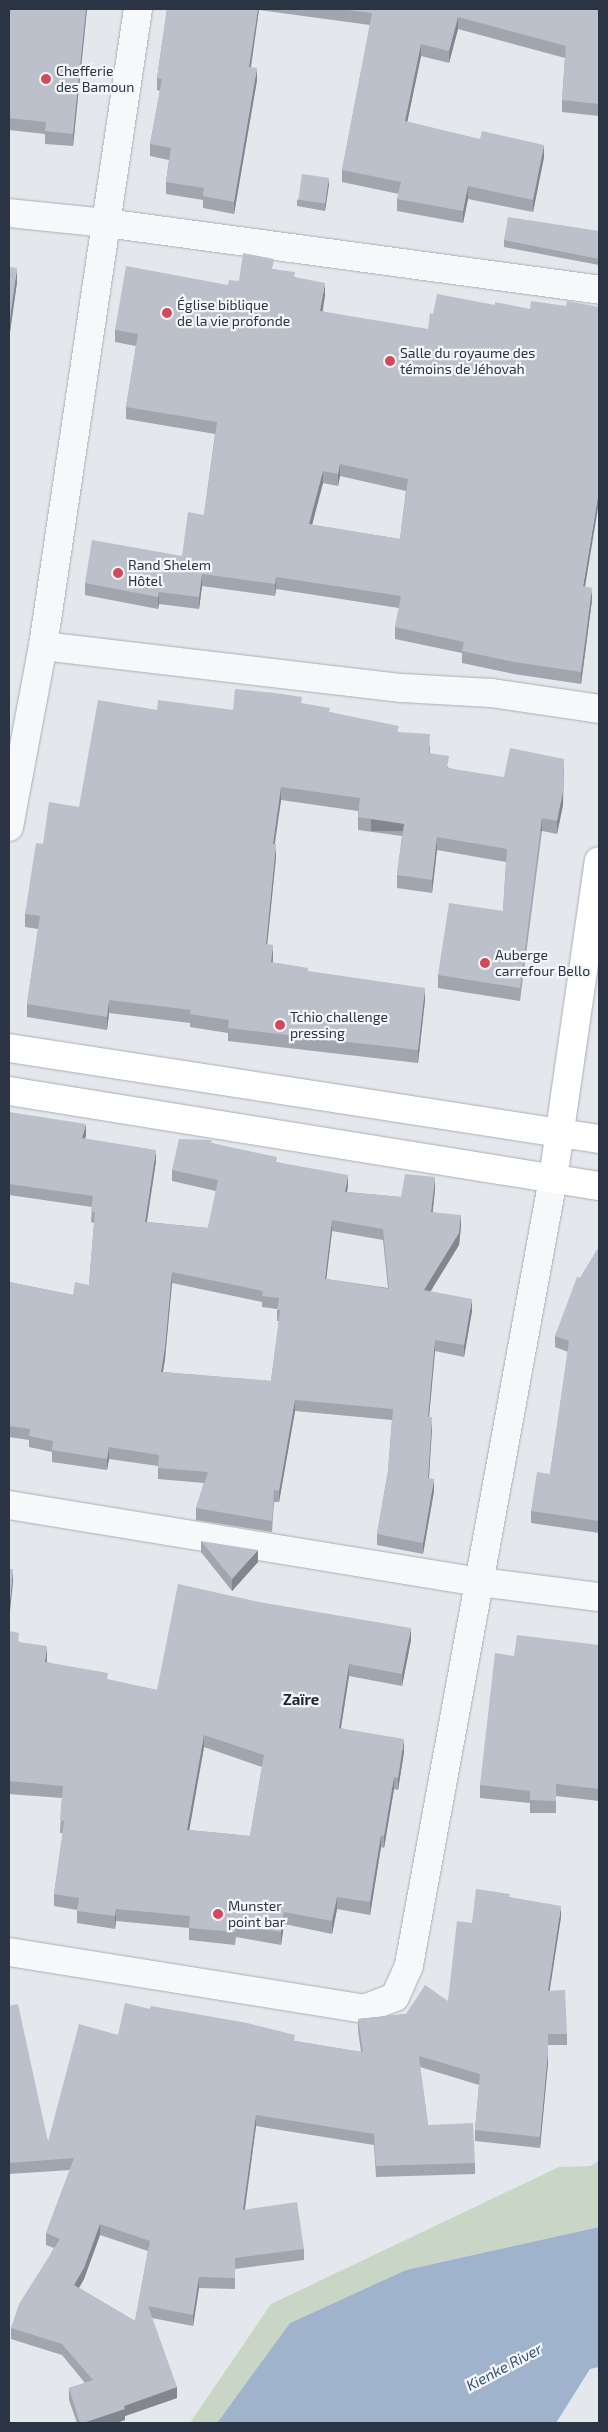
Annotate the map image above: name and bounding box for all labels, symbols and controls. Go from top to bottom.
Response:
place label: Chefferie des Bamoun [56,63,134,95]
marker: Chefferie des Bamoun [40,73,52,85]
place label: Église biblique de la vie profonde [177,297,290,330]
marker: Église biblique de la vie profonde [161,307,173,319]
place label: Salle du royaume des témoins de Jéhovah [400,345,535,378]
marker: Salle du royaume des témoins de Jéhovah [384,355,396,367]
place label: Rand Shelem Hôtel [128,557,211,590]
marker: Rand Shelem Hôtel [112,567,124,579]
place label: Auberge carrefour Bello [495,947,590,980]
marker: Auberge carrefour Bello [479,957,491,969]
place label: Tchio challenge pressing [290,1009,388,1042]
marker: Tchio challenge pressing [274,1019,286,1031]
district label: Zaïre [283,1691,319,1709]
place label: Munster point bar [228,1898,285,1930]
marker: Munster point bar [212,1908,224,1920]
water label: Kienke River [463,2339,545,2395]

